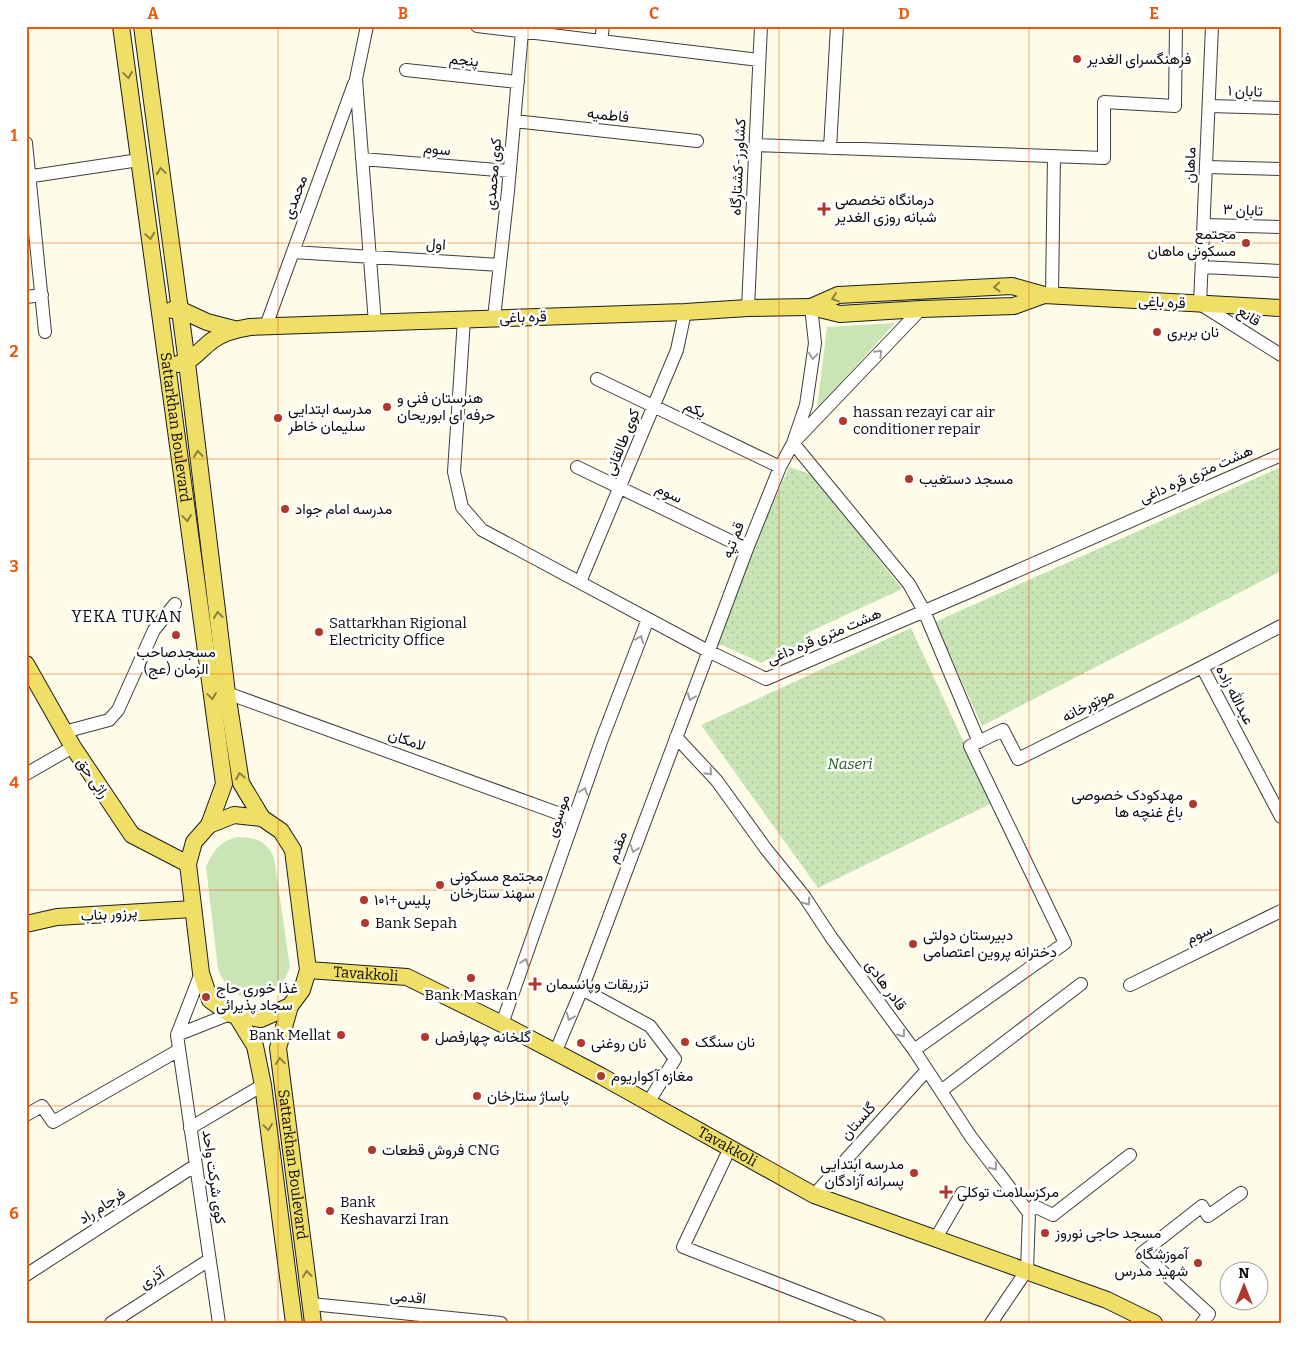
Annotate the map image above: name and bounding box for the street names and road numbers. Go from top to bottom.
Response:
street label: پنجم [448,50,480,71]
street label: تابان ۱ [1227,81,1263,101]
street label: فاطمیه [586,104,630,126]
street label: کشاورز-کشتارگاه [726,118,750,216]
street label: کوی محمدی [481,137,506,211]
street label: سوم [422,139,452,160]
street label: ماهان [1180,146,1200,184]
street label: محمدی [279,173,312,222]
street label: تابان ۳ [1223,200,1263,220]
street label: اول [426,234,446,254]
street label: قره باغی [1138,292,1186,313]
street label: قانع [1233,302,1264,332]
street label: قره باغی [499,307,547,328]
street label: Sattarkhan Boulevard [156,351,195,504]
street label: یکم [681,396,709,423]
street label: کوی طالقانی [600,406,645,478]
street label: هشت متری قره داغی [1136,441,1256,508]
street label: سوم [652,479,685,508]
street label: قم تپه [718,519,749,561]
street label: هشت متری قره داغی [764,604,884,669]
street label: عبدالله زاده [1212,662,1258,728]
street label: موتورخانه [1059,684,1117,726]
street label: لامکان [386,725,428,755]
street label: راثی حق [72,754,113,802]
street label: موسوی [542,792,575,840]
street label: مقدم [603,829,632,866]
street label: پرزور بناب [80,903,138,926]
street label: سوم [1183,920,1216,949]
street label: قادر هادی [861,956,910,1015]
street label: Tavakkoli [333,963,400,985]
street label: Sattarkhan Boulevard [274,1088,311,1241]
street label: گلستان [837,1098,880,1143]
street label: Tavakkoli [695,1123,761,1171]
street label: کوی شرکت واحد [197,1129,230,1226]
street label: فرجام راد [75,1184,129,1229]
street label: آذری [136,1262,170,1294]
street label: اقدمی [389,1286,427,1309]

